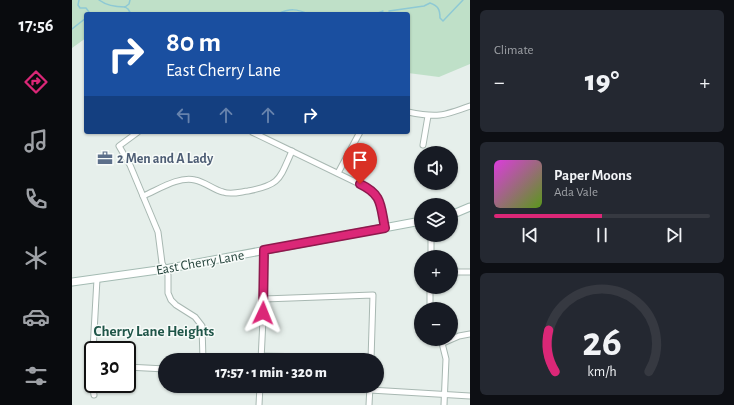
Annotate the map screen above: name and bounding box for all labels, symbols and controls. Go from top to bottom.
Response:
text: 17:56 [19,17,53,35]
icon: right [100,28,152,80]
text: 80 m [166,29,221,57]
text: Climate [494,44,533,57]
text: East Cherry Lane [166,62,281,80]
text: 19° [585,66,619,96]
icon: directions [22,68,50,96]
text: − [494,71,505,93]
text: + [699,71,710,93]
icon: left [173,104,195,126]
icon: ahead [215,104,237,126]
icon: ahead [257,104,279,126]
icon: right [299,104,321,126]
icon: music [22,127,50,155]
pin [343,143,377,184]
map controls [414,146,458,346]
button: sound [414,146,458,190]
office icon: 2 Men and A Lady [96,149,114,167]
icon: arrive [349,149,371,171]
place label: 2 Men and A Lady [117,152,214,166]
text: Paper Moons [554,168,632,183]
icon: phone [22,185,50,213]
text: Ada Vale [554,186,598,199]
button: layers [414,198,458,242]
icon: previous [519,224,541,246]
icon: pause [591,224,613,246]
icon: next [663,224,685,246]
icon: climate [22,244,50,272]
street label: East Cherry Lane [155,248,245,278]
button: + [414,250,458,294]
position arrow [242,292,284,334]
button: − [414,302,458,346]
icon: car [22,303,50,331]
text: 26 [582,322,622,363]
district label: Cherry Lane Heights [94,324,215,339]
speed limit sign: 30 [84,341,136,393]
icon: filters [22,362,50,390]
text: 17:57 · 1 min · 320 m [215,365,327,380]
text: km/h [587,365,617,379]

